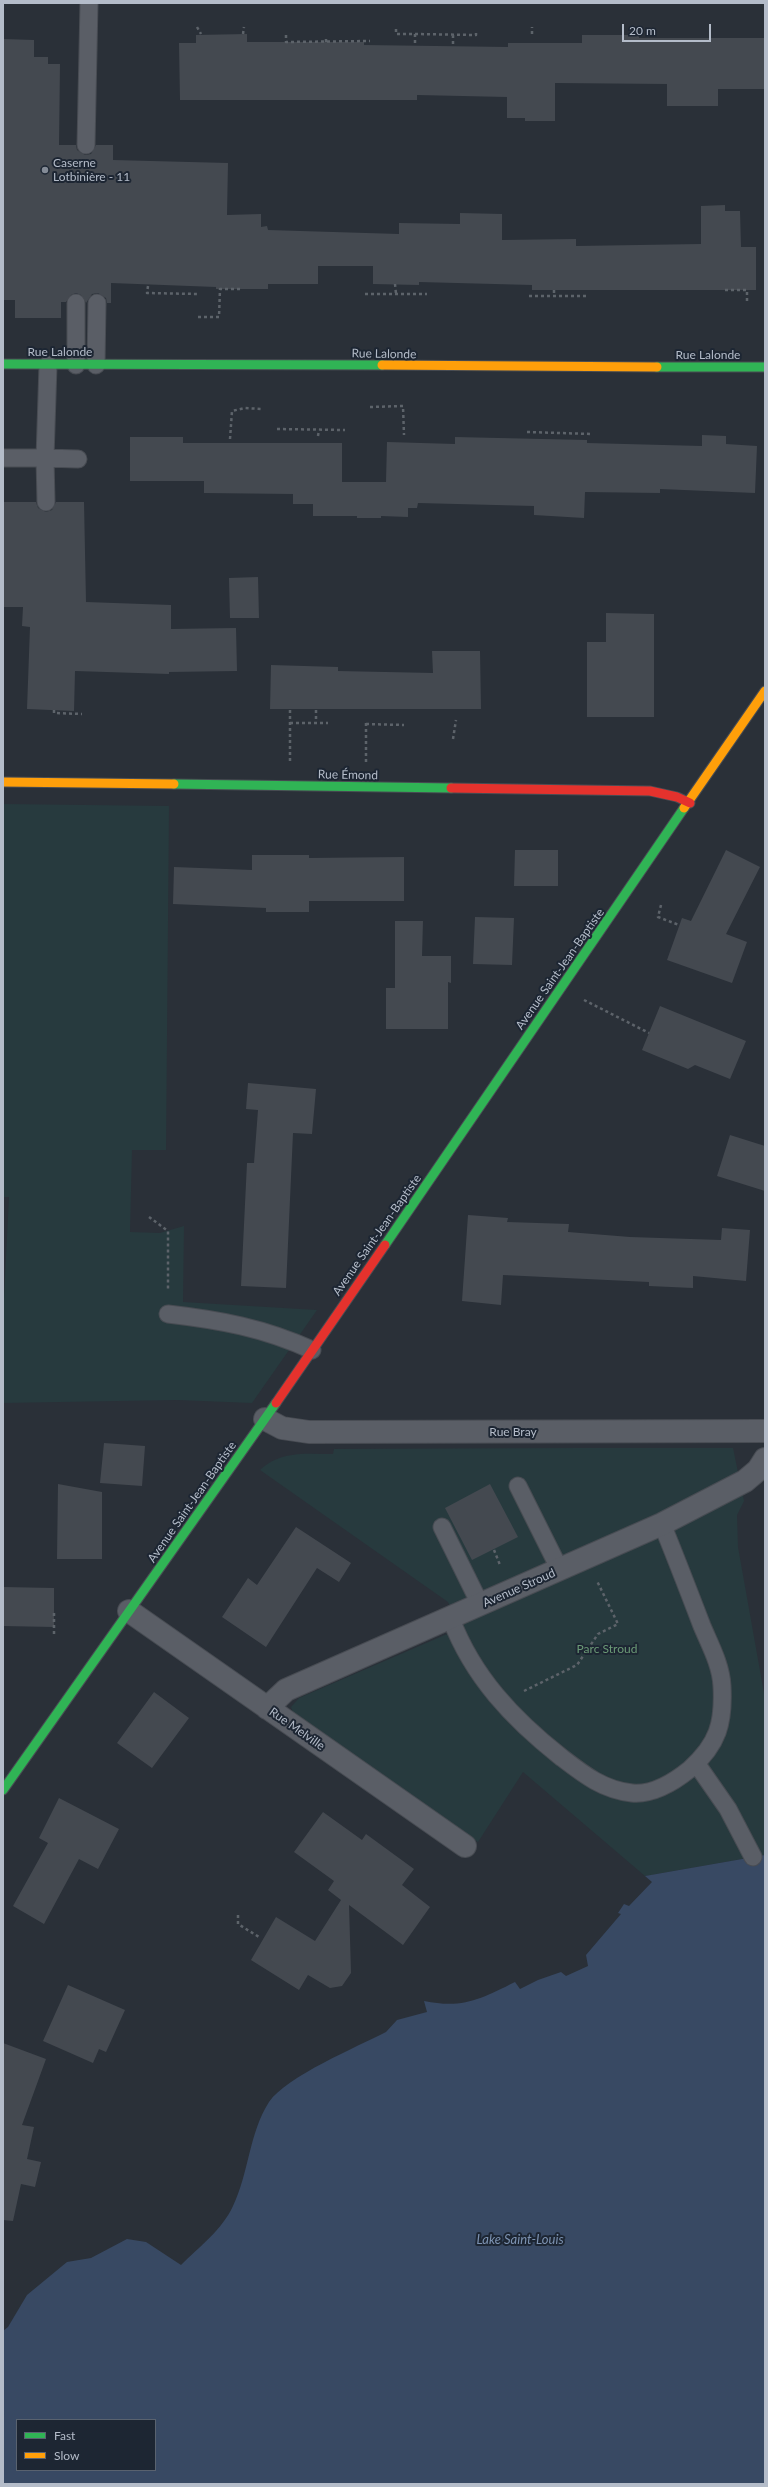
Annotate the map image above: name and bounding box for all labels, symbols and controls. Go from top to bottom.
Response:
scale bar [624,16,713,42]
text: 20 m [629,23,656,38]
place label: Caserne Lotbinière - 11 [53,156,130,184]
marker: Caserne Lotbinière - 11 [40,165,50,175]
street label: Rue Lalonde [28,345,92,359]
street label: Rue Lalonde [351,346,417,362]
street label: Rue Lalonde [676,348,740,362]
street label: Rue Émond [318,767,378,783]
street label: Avenue Saint-Jean-Baptiste [513,906,607,1032]
street label: Avenue Saint-Jean-Baptiste [330,1172,424,1298]
street label: Rue Bray [489,1425,537,1439]
street label: Avenue Saint-Jean-Baptiste [145,1439,239,1565]
street label: Avenue Stroud [481,1566,557,1610]
park label: Parc Stroud [577,1642,637,1656]
street label: Rue Melville [266,1705,328,1753]
water label: Lake Saint-Louis [476,2232,564,2248]
legend [16,2419,156,2471]
text: Fast [54,2428,75,2443]
text: Slow [54,2448,79,2463]

